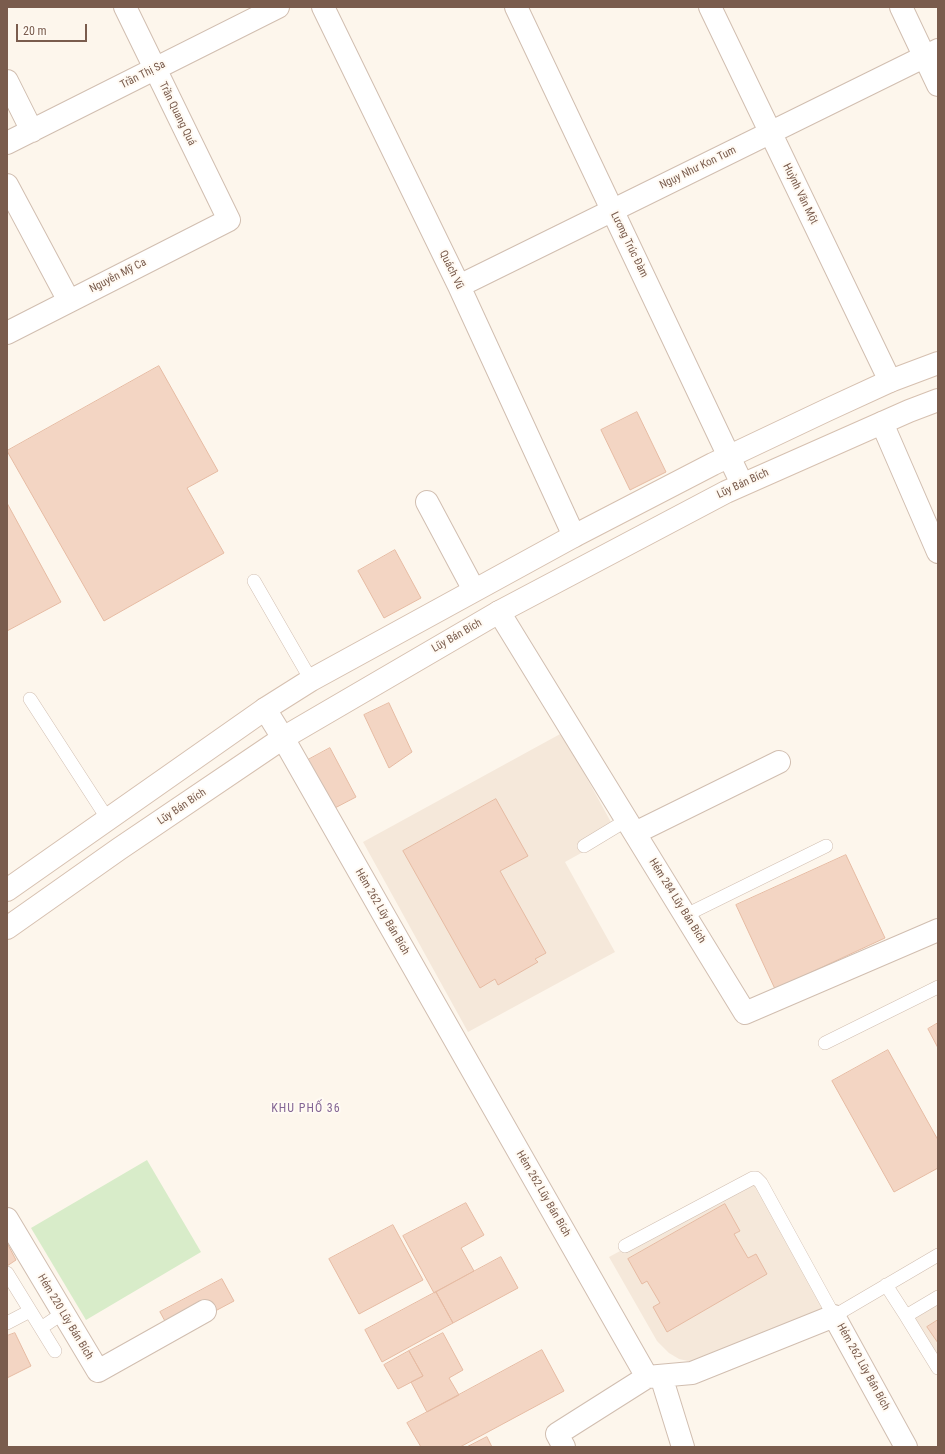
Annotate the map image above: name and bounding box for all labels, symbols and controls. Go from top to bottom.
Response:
scale bar [18,16,89,42]
text: 20 m [23,24,47,38]
street label: Trần Thị Sa [118,58,168,92]
street label: Trần Quang Quá [156,80,198,148]
street label: Ngụy Như Kon Tum [658,144,738,192]
street label: Huỳnh Văn Một [780,161,820,227]
street label: Lương Trúc Đàm [607,210,651,280]
street label: Quách Vũ [436,248,466,292]
street label: Nguyễn Mỹ Ca [87,256,149,296]
street label: Lũy Bán Bích [715,466,771,502]
street label: Lũy Bán Bích [430,616,484,656]
street label: Lũy Bán Bích [155,786,209,828]
street label: Hẻm 284 Lũy Bán Bích [646,856,708,946]
street label: Hẻm 262 Lũy Bán Bích [352,867,412,957]
district label: KHU PHỐ 36 [271,1102,341,1116]
street label: Hẻm 262 Lũy Bán Bích [513,1149,573,1239]
street label: Hẻm 220 Lũy Bán Bích [34,1272,96,1362]
street label: Hẻm 262 Lũy Bán Bích [834,1321,892,1413]

